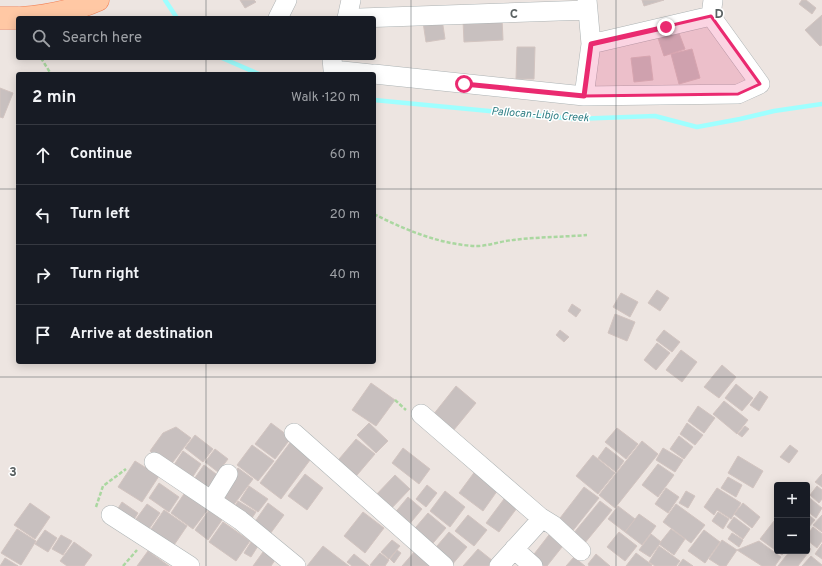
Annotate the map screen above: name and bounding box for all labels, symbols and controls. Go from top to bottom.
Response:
text: C [510,7,518,23]
text: D [714,7,724,23]
search box [16,16,376,60]
route end [657,18,675,36]
icon: search [30,27,52,49]
text: Search here [62,29,142,48]
route start [455,75,473,93]
text: 2 min [32,87,76,109]
text: Walk · 120 m [291,90,360,106]
water label: Pallocan-Libjo Creek [491,105,590,125]
icon: ahead [32,144,54,166]
text: Continue [70,145,132,164]
text: 60 m [330,147,360,163]
icon: left [32,204,54,226]
text: Turn left [70,205,130,224]
text: 20 m [330,207,360,223]
icon: right [32,264,54,286]
text: Turn right [70,265,139,284]
text: 40 m [330,267,360,283]
icon: arrive [32,324,54,346]
text: Arrive at destination [70,325,213,344]
text: 3 [9,465,17,481]
map controls [774,482,810,554]
button: + [774,482,810,518]
button: − [774,518,810,554]

